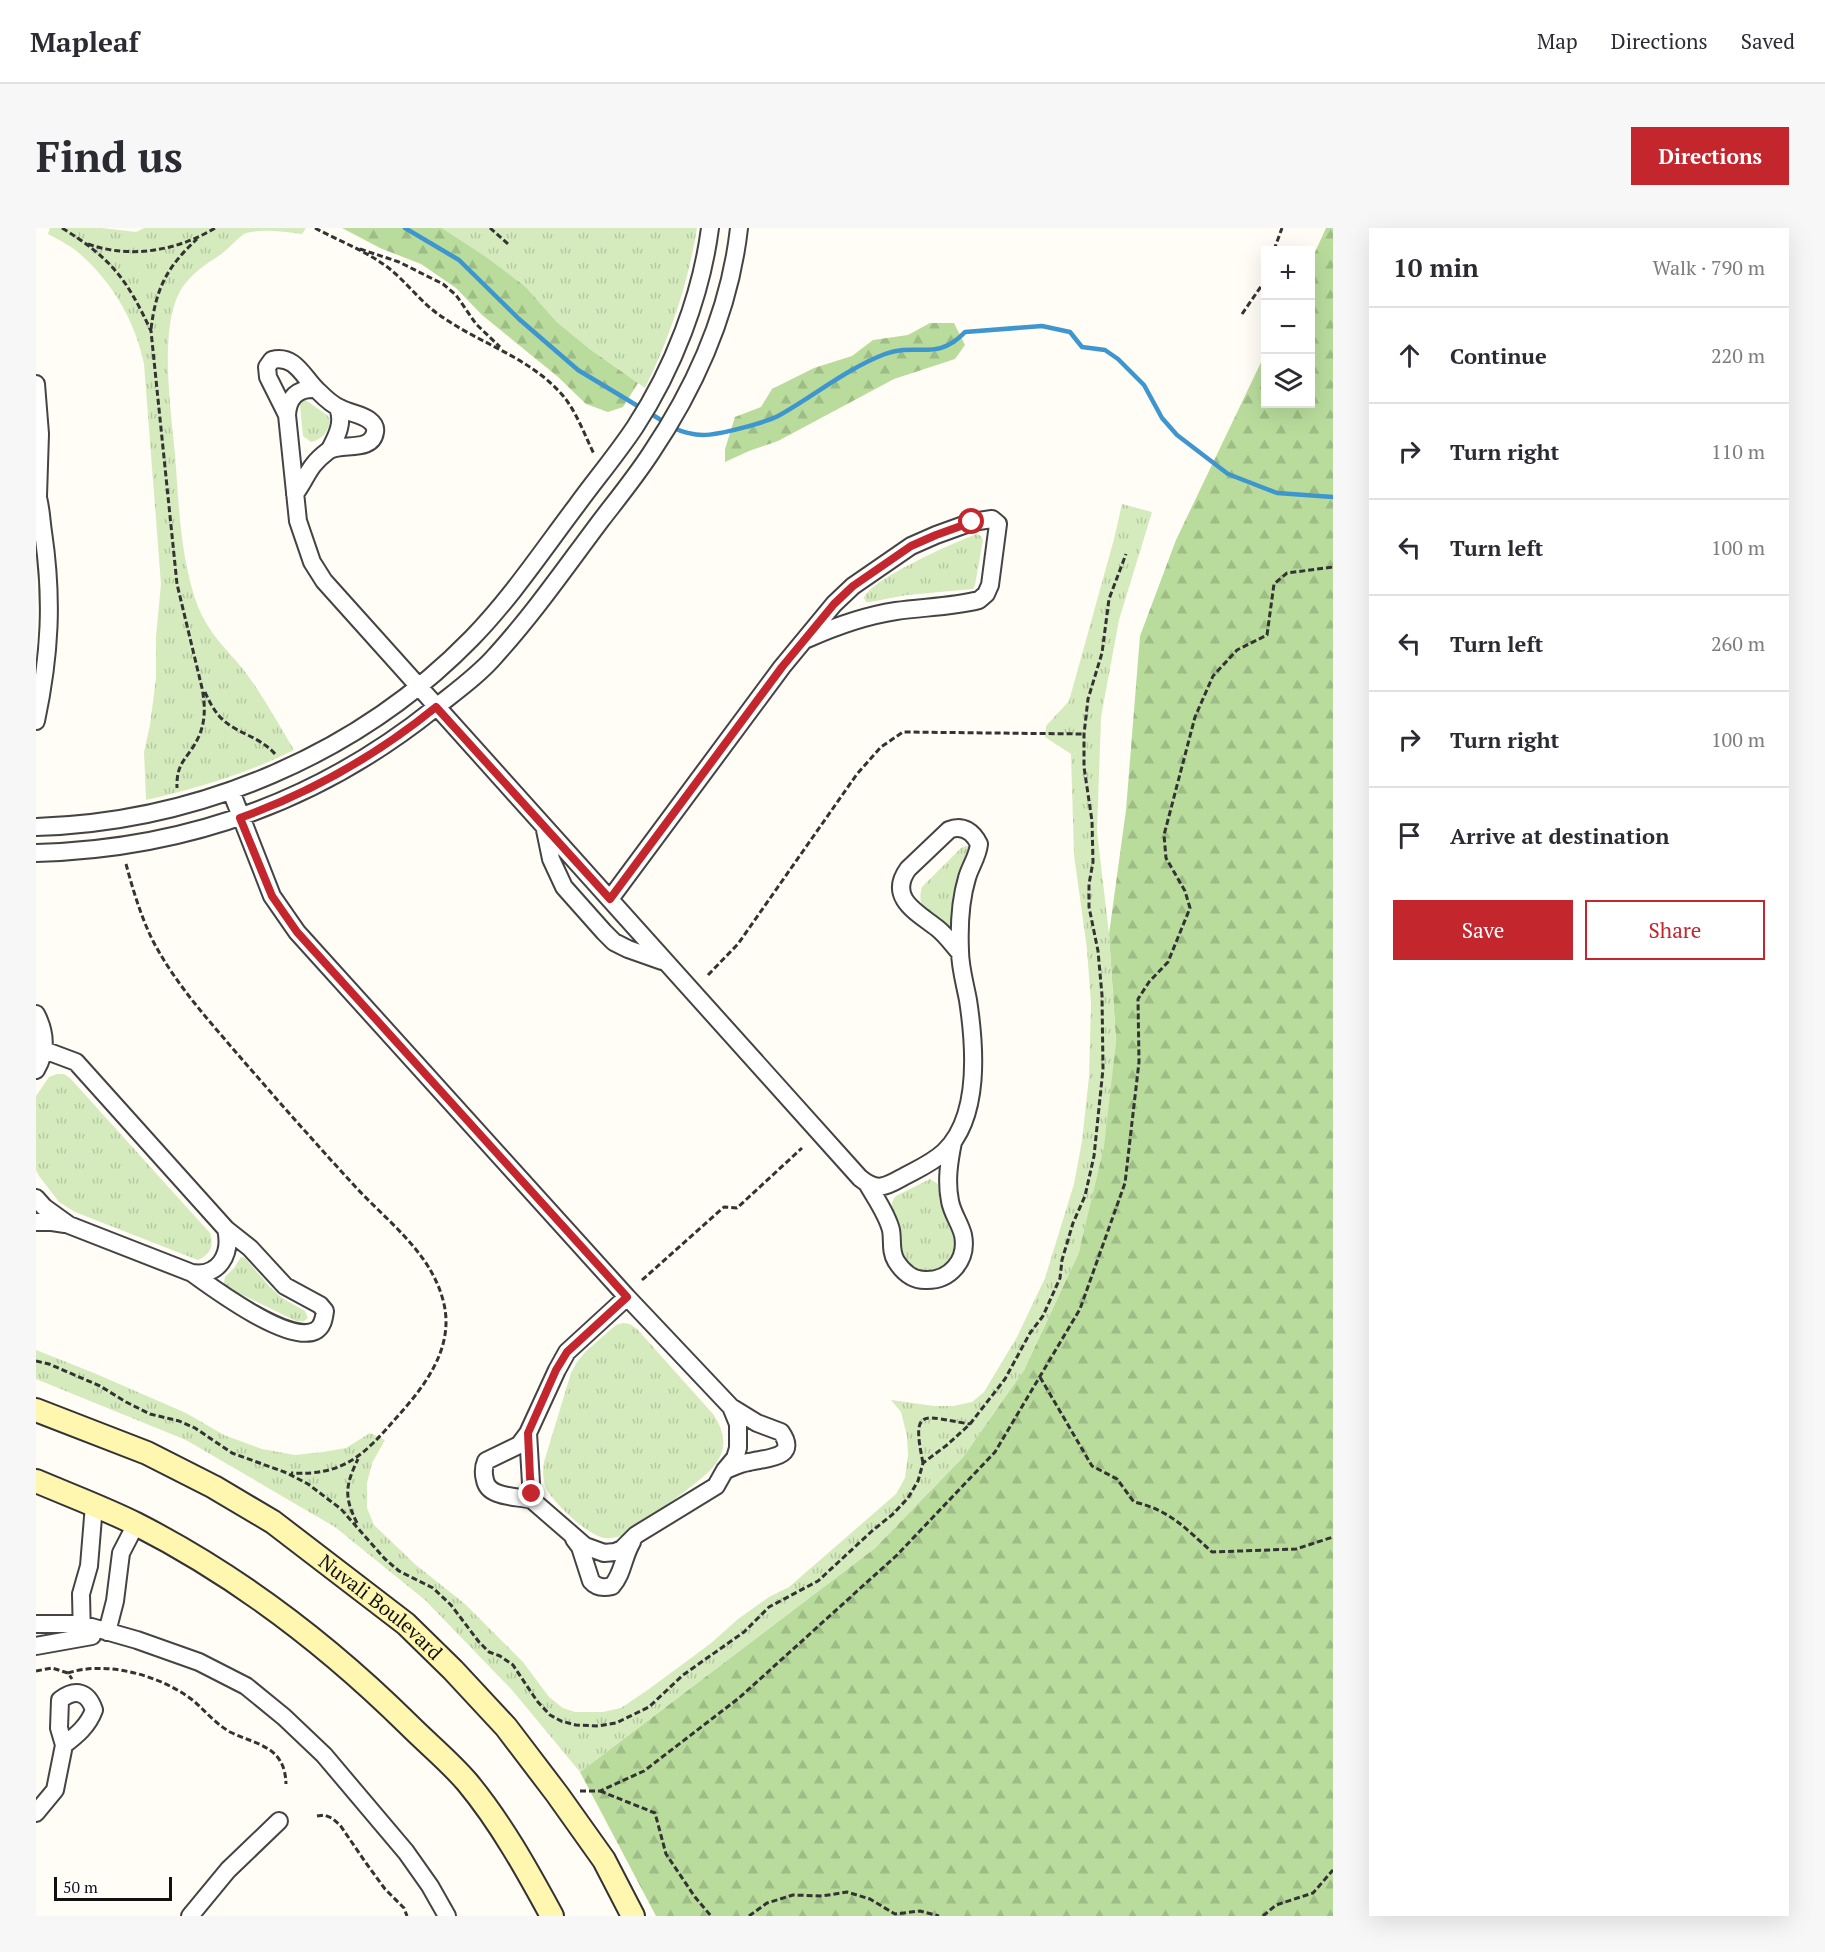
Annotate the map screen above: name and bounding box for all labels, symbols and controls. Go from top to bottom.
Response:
text: Mapleaf [30,23,139,60]
text: Map [1537,27,1578,55]
text: Directions [1611,27,1708,55]
text: Saved [1741,27,1795,55]
button: Directions [1631,127,1789,185]
text: Find us [36,128,183,184]
map controls [1261,246,1315,408]
button: + [1261,246,1315,300]
text: 10 min [1393,250,1479,284]
text: Walk · 790 m [1653,254,1765,281]
button: − [1261,300,1315,354]
icon: ahead [1393,339,1426,372]
text: Continue [1450,341,1547,370]
text: 220 m [1711,342,1765,369]
button: layers [1261,354,1315,408]
icon: right [1393,435,1426,468]
text: Turn right [1450,437,1559,466]
text: 110 m [1711,438,1765,465]
route start [958,508,984,534]
icon: left [1393,531,1426,564]
text: Turn left [1450,533,1543,562]
text: 100 m [1711,534,1765,561]
icon: left [1393,627,1426,660]
text: Turn left [1450,629,1543,658]
text: 260 m [1711,630,1765,657]
icon: right [1393,723,1426,756]
text: Turn right [1450,725,1559,754]
text: 100 m [1711,726,1765,753]
icon: arrive [1393,819,1426,852]
text: Arrive at destination [1450,821,1669,850]
button: Save [1393,900,1573,960]
button: Share [1585,900,1765,960]
route end [518,1480,544,1506]
street label: Nuvali Boulevard [313,1548,449,1666]
scale bar [54,1874,172,1902]
text: 50 m [63,1876,98,1898]

